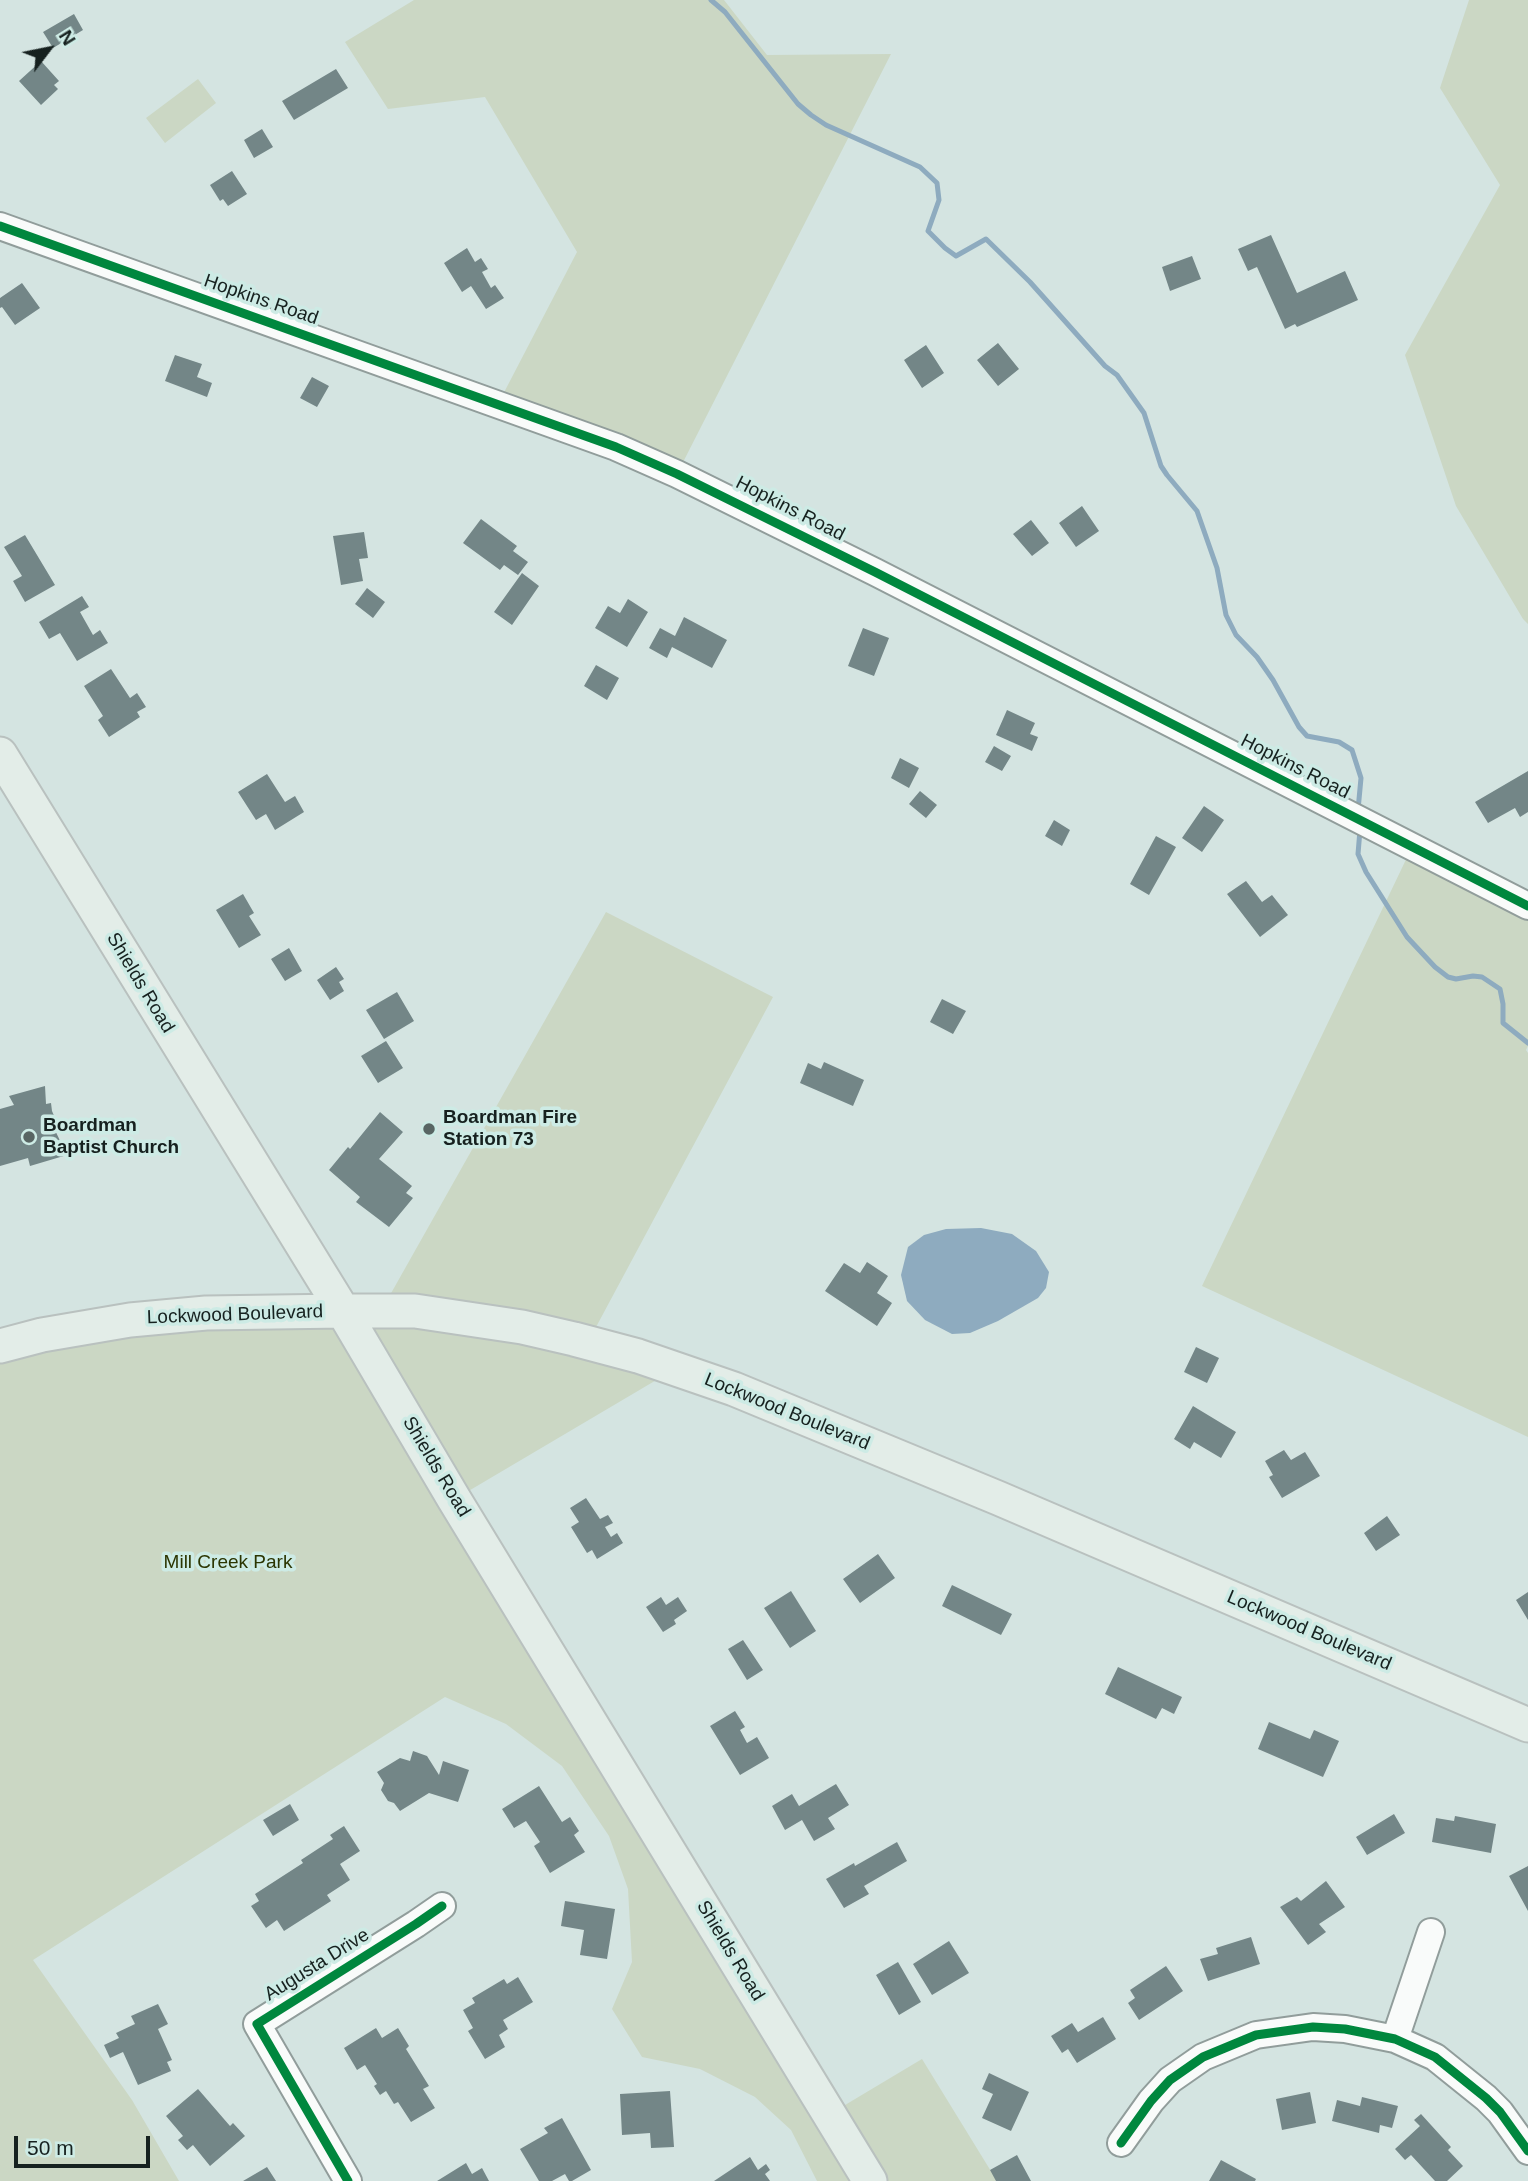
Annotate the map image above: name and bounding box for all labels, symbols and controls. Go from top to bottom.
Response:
north arrow [14,14,84,84]
text: N [55,26,80,49]
street label: Hopkins Road [201,270,321,330]
street label: Hopkins Road [732,472,848,546]
street label: Hopkins Road [1237,730,1353,804]
street label: Shields Road [101,929,179,1037]
place label: Boardman Fire Station 73 [443,1107,577,1151]
place label: Boardman Baptist Church [43,1115,179,1159]
marker: Boardman Fire Station 73 [421,1121,437,1137]
marker: Boardman Baptist Church [21,1129,37,1145]
street label: Lockwood Boulevard [146,1301,324,1329]
street label: Lockwood Boulevard [701,1368,873,1456]
street label: Shields Road [397,1413,475,1521]
park label: Mill Creek Park [164,1552,292,1574]
street label: Lockwood Boulevard [1223,1586,1395,1676]
street label: Shields Road [691,1897,769,2005]
street label: Augusta Drive [260,1924,374,2006]
scale bar [18,2122,154,2166]
text: 50 m [27,2136,74,2159]

